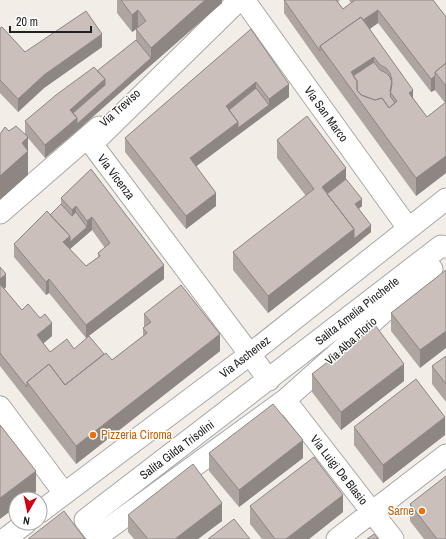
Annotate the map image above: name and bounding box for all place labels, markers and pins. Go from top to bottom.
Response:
place label: Pizzeria Ciroma [101,427,173,443]
marker: Pizzeria Ciroma [88,430,98,440]
place label: Sarne [388,503,414,519]
marker: Sarne [417,506,427,516]

